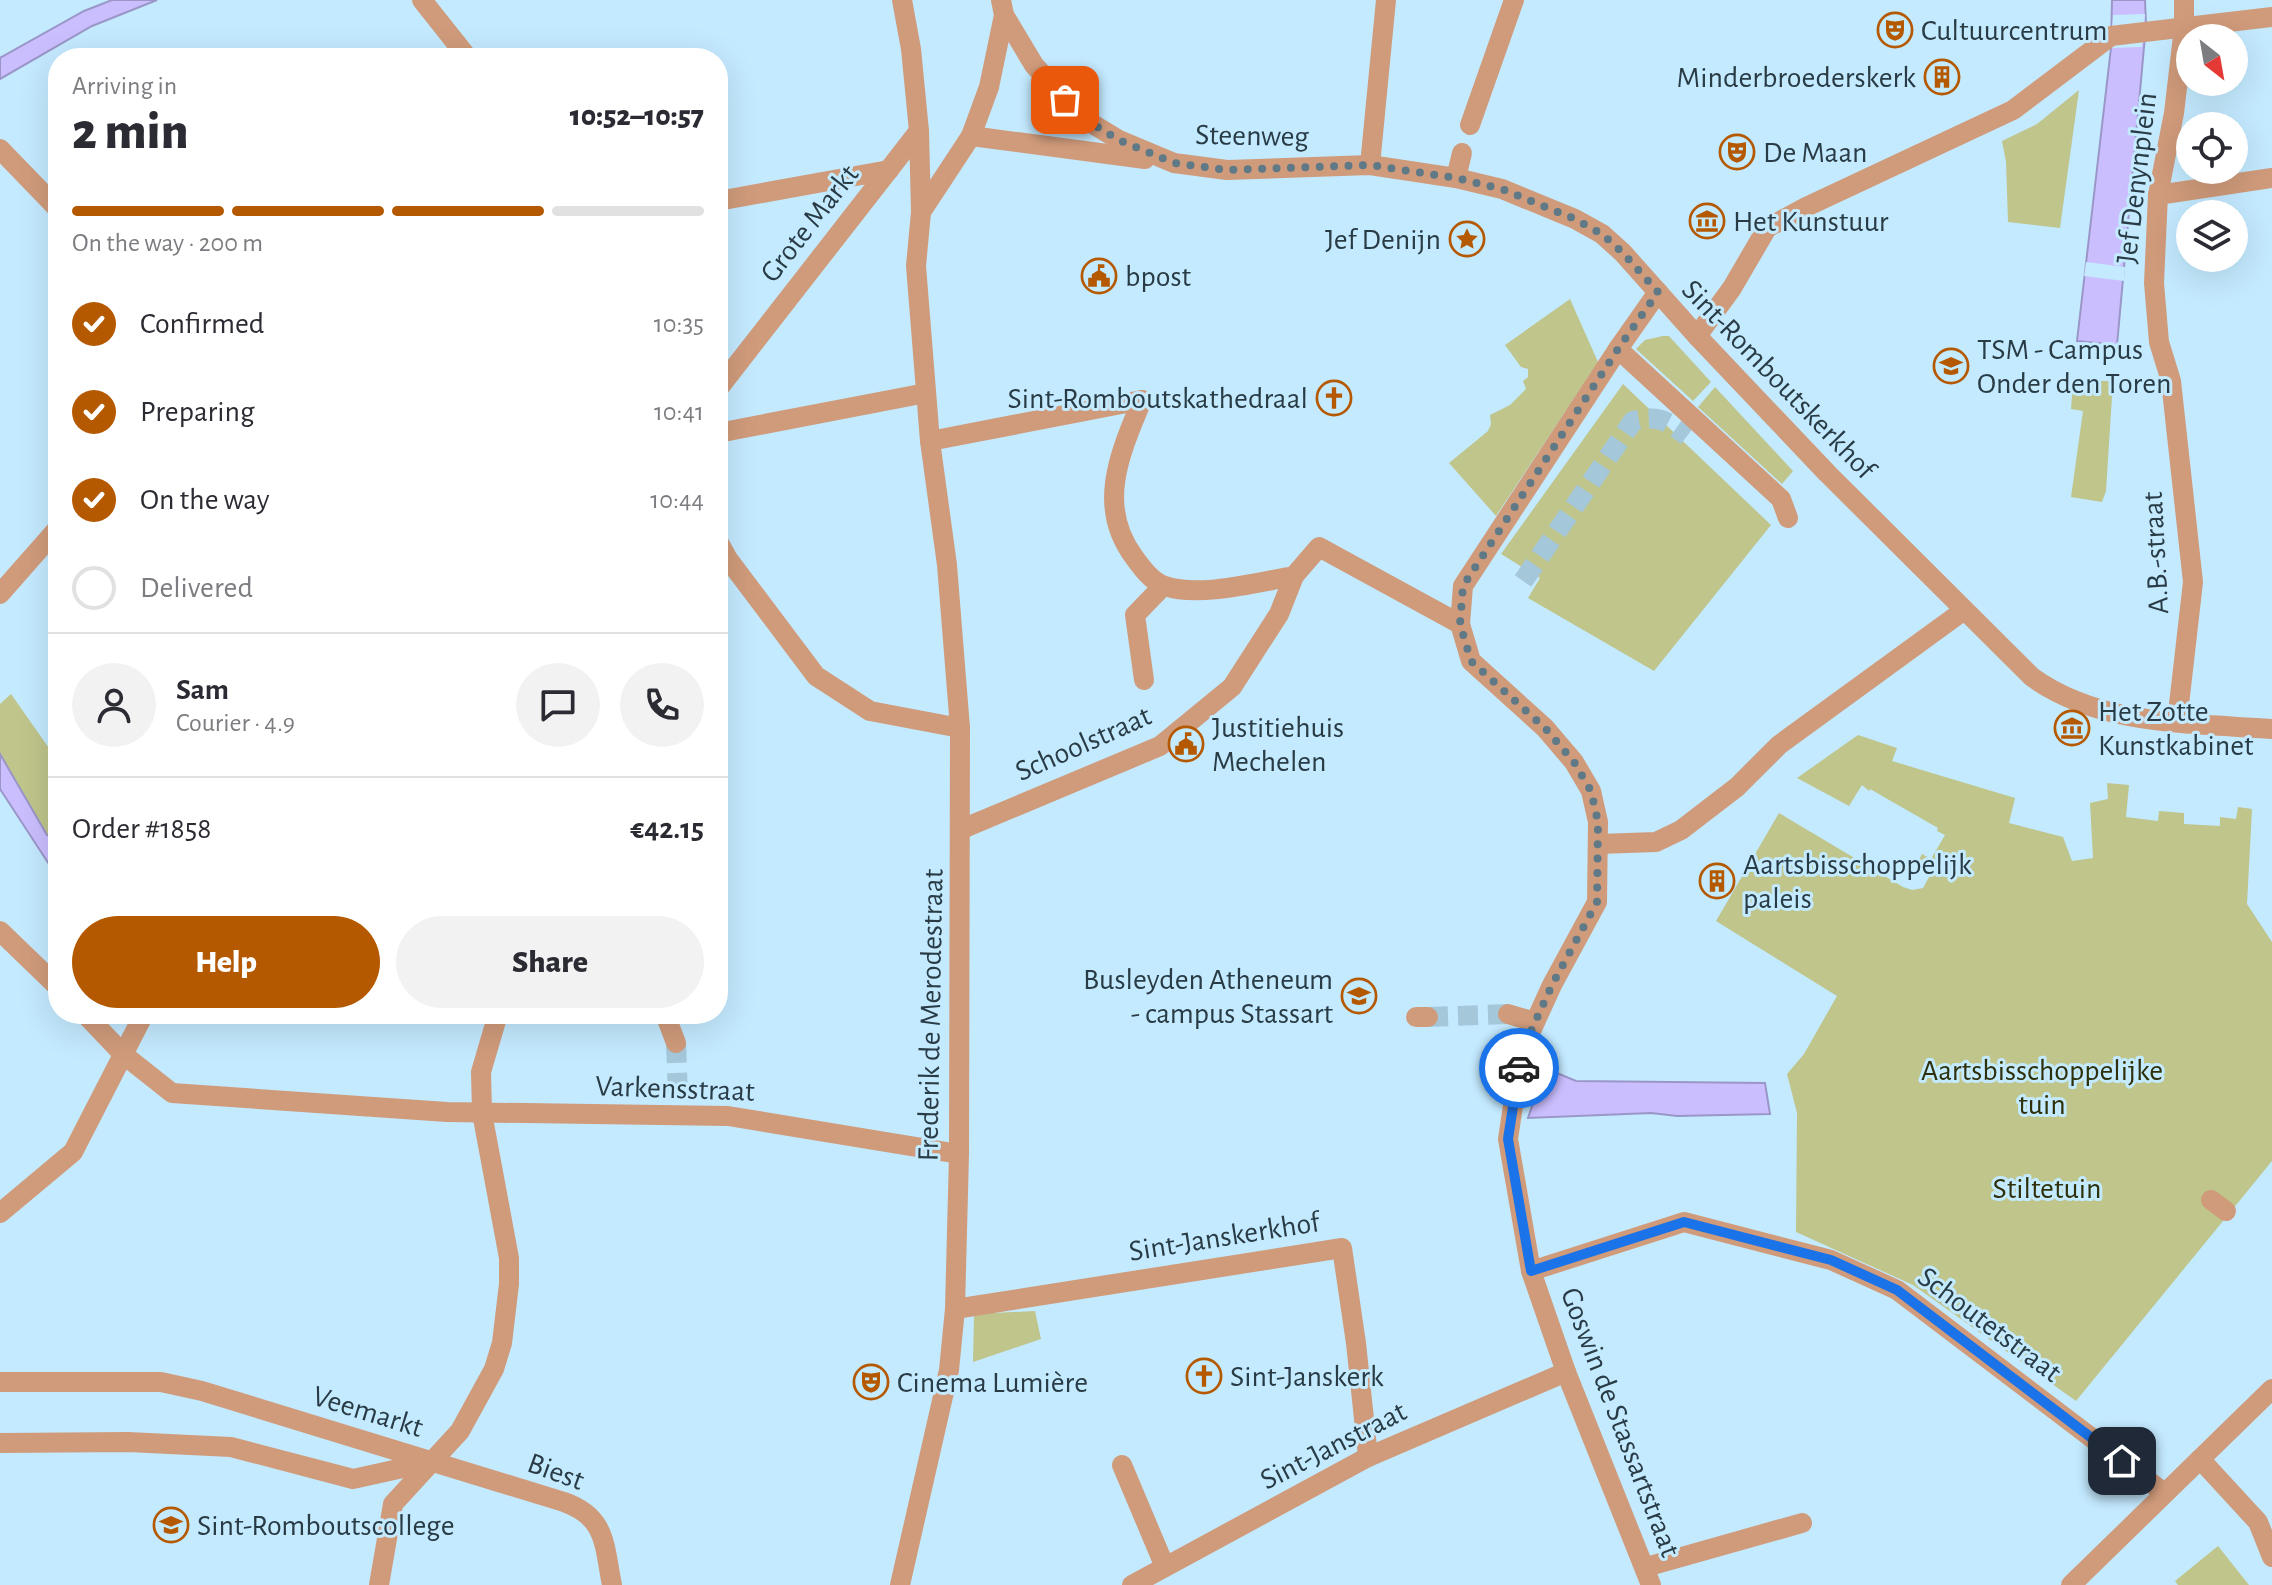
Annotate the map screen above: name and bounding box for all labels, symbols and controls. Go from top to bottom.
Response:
theatre icon: Cultuurcentrum [1876,11,1914,49]
place label: Cultuurcentrum [1921,16,2108,46]
north arrow [2176,24,2248,96]
map controls [2176,24,2248,272]
building icon: Minderbroederskerk [1923,58,1961,96]
place label: Minderbroederskerk [1677,63,1916,93]
pin [1031,66,1099,134]
text: Arriving in [72,73,177,99]
icon: bag [1043,78,1087,122]
street label: Jef Denynplein [2112,91,2162,265]
text: 10:52–10:57 [570,101,704,131]
text: 2 min [72,106,188,158]
button: locate [2176,112,2248,184]
street label: Steenweg [1195,120,1310,152]
theatre icon: De Maan [1718,133,1756,171]
place label: De Maan [1763,138,1867,168]
street label: Grote Markt [755,159,865,288]
button: layers [2176,200,2248,272]
museum icon: Het Kunstuur [1688,202,1726,240]
place label: Het Kunstuur [1733,207,1889,237]
place icon: Jef Denijn [1448,220,1486,258]
place label: Jef Denijn [1325,225,1441,255]
text: On the way · 200 m [72,230,263,256]
public building icon: bpost [1080,257,1118,295]
place label: bpost [1125,262,1192,292]
street label: Sint-Romboutskerkhof [1676,274,1882,486]
icon: check [72,302,116,346]
text: Confirmed [140,309,264,339]
text: 10:35 [654,311,704,337]
place label: TSM - Campus Onder den Toren [1977,335,2171,399]
school or university icon: TSM - Campus Onder den Toren [1932,347,1970,385]
church icon: Sint-Romboutskathedraal [1315,379,1353,417]
place label: Sint-Romboutskathedraal [1008,384,1308,414]
icon: check [72,390,116,434]
text: Preparing [140,397,255,427]
text: 10:41 [654,399,704,425]
icon: check [72,478,116,522]
text: On the way [140,485,269,515]
text: 10:44 [650,487,704,513]
street label: A.B.-straat [2138,491,2174,615]
text: Delivered [140,573,253,603]
button: person [72,663,156,747]
button: chat [516,663,600,747]
button: phone [620,663,704,747]
text: Sam [176,675,229,705]
place label: Het Zotte Kunstkabinet [2098,697,2254,761]
street label: Schoolstraat [1011,701,1156,787]
museum icon: Het Zotte Kunstkabinet [2053,709,2091,747]
text: Courier · 4.9 [176,710,295,736]
place label: Justitiehuis Mechelen [1212,713,1344,777]
public building icon: Justitiehuis Mechelen [1167,725,1205,763]
text: Order #1858 [72,814,212,844]
text: €42.15 [630,814,704,844]
place label: Aartsbisschoppelijk paleis [1743,850,1972,914]
building icon: Aartsbisschoppelijk paleis [1698,862,1736,900]
street label: Frederik de Merodestraat [913,868,949,1162]
button: Help [72,916,380,1008]
button: Share [396,916,704,1008]
place label: Busleyden Atheneum - campus Stassart [1083,965,1333,1029]
school or university icon: Busleyden Atheneum - campus Stassart [1340,977,1378,1015]
courier [1479,1028,1559,1108]
icon: car [1497,1046,1541,1090]
park label: Aartsbisschoppelijke tuin [1921,1056,2163,1120]
street label: Varkensstraat [595,1071,756,1107]
park label: Stiltetuin [1993,1174,2102,1204]
street label: Sint-Janskerkhof [1127,1207,1323,1267]
street label: Schoutetstraat [1912,1261,2067,1388]
street label: Goswin de Stassartstraat [1555,1284,1685,1561]
church icon: Sint-Janskerk [1185,1357,1223,1395]
place label: Sint-Janskerk [1230,1362,1384,1392]
theatre icon: Cinema Lumière [852,1363,890,1401]
place label: Cinema Lumière [897,1368,1088,1398]
street label: Veemarkt [309,1381,427,1443]
street label: Sint-Janstraat [1256,1396,1412,1495]
pin [2088,1427,2156,1495]
icon: home [2100,1439,2144,1483]
street label: Biest [523,1448,588,1496]
school or university icon: Sint-Romboutscollege [152,1506,190,1544]
place label: Sint-Romboutscollege [197,1511,455,1541]

